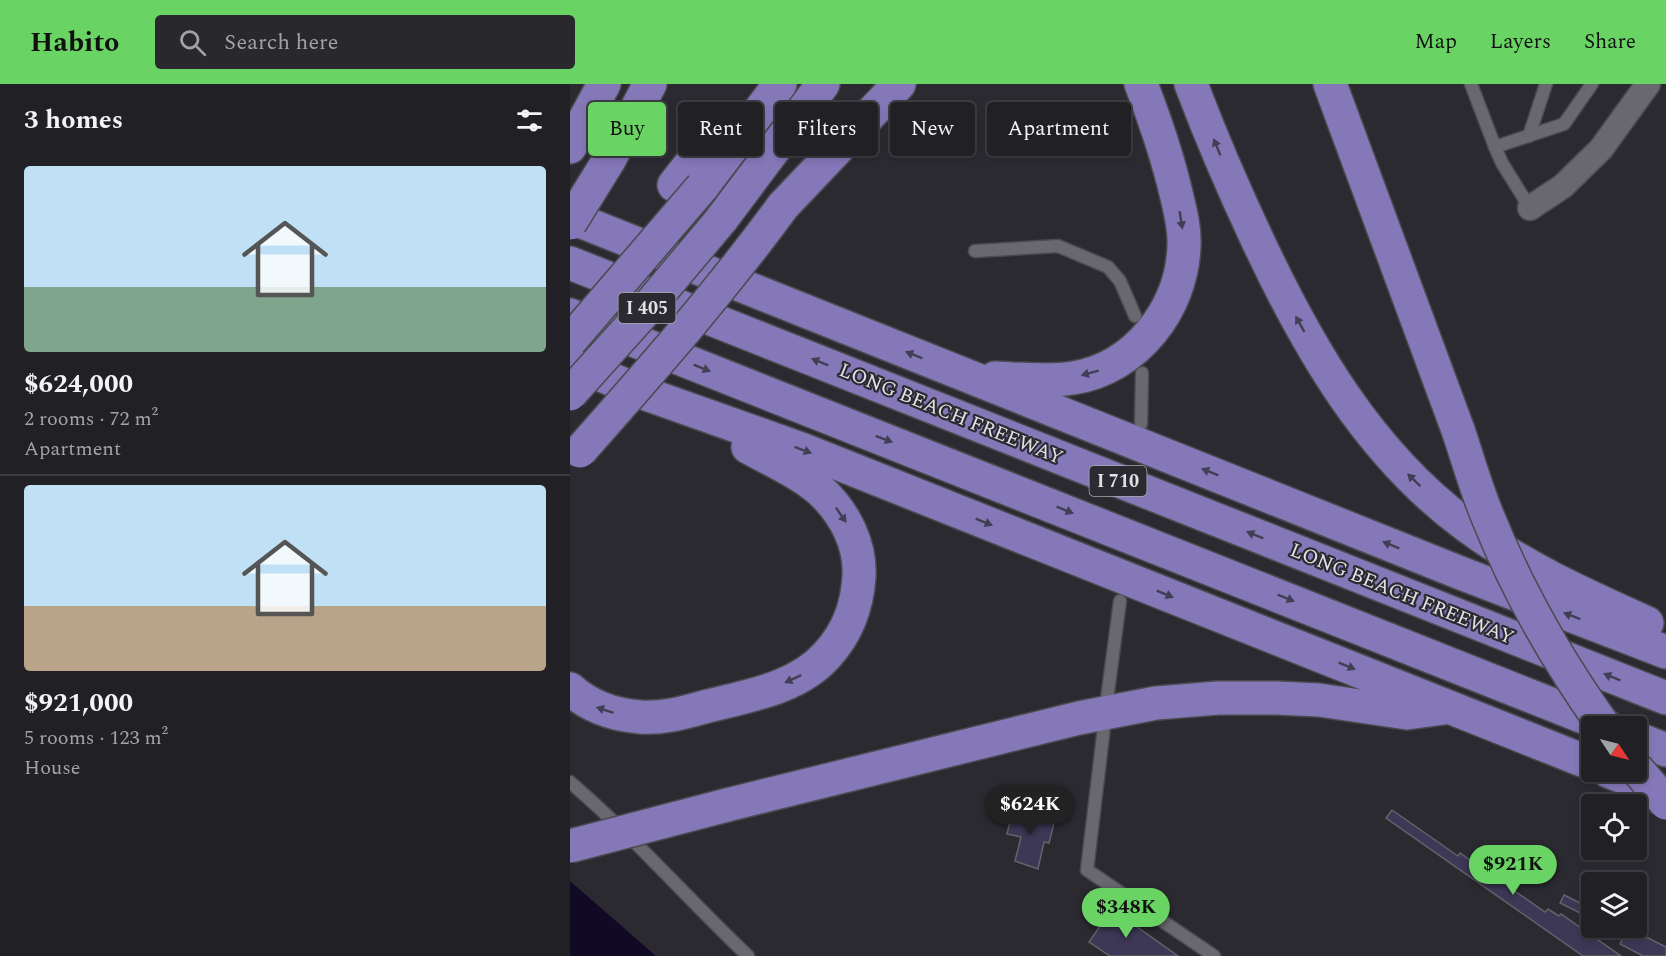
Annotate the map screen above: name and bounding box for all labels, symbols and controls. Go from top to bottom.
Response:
search box [155,15,575,69]
text: Habito [30,21,119,64]
icon: search [176,26,209,59]
text: Search here [224,26,338,59]
text: Map [1415,26,1457,58]
text: Layers [1490,26,1551,58]
text: Share [1584,26,1636,58]
text: 3 homes [24,100,123,140]
chip: Buy [588,102,666,156]
chip: Rent [678,102,763,156]
chip: Filters [775,102,878,156]
chip: New [890,102,975,156]
chip: Apartment [987,102,1131,156]
icon: filters [513,104,546,137]
one-way arrow [1212,138,1222,156]
icon: home [231,205,339,313]
one-way arrow [1177,211,1186,230]
road number: I 405 [618,293,676,323]
one-way arrow [1295,315,1305,332]
one-way arrow [905,350,923,360]
street label: LONG BEACH FREEWAY [834,355,1068,473]
one-way arrow [811,357,829,366]
one-way arrow [694,363,712,373]
text: $624,000 [24,364,133,404]
one-way arrow [1081,369,1099,379]
text: 2 rooms · 72 m² [24,404,158,434]
text: Apartment [24,434,121,464]
one-way arrow [875,435,893,444]
one-way arrow [794,445,812,455]
road number: I 710 [1090,466,1146,496]
one-way arrow [1200,467,1218,477]
one-way arrow [1408,474,1422,488]
one-way arrow [1057,505,1075,515]
one-way arrow [834,508,846,523]
one-way arrow [975,518,993,527]
icon: home [231,524,339,632]
one-way arrow [1245,530,1263,540]
street label: LONG BEACH FREEWAY [1285,535,1519,653]
one-way arrow [1381,540,1399,550]
one-way arrow [1157,589,1175,599]
one-way arrow [1277,593,1295,603]
one-way arrow [1563,611,1581,620]
one-way arrow [1338,661,1356,671]
one-way arrow [1602,671,1620,681]
one-way arrow [784,675,801,684]
text: $921,000 [24,683,133,723]
one-way arrow [596,704,614,714]
north arrow [1581,716,1647,782]
map controls [1581,716,1647,938]
text: 5 rooms · 123 m² [24,723,168,753]
text: House [24,753,81,783]
pin: $624K [988,785,1072,836]
text: $624K [1000,789,1060,819]
button: locate [1581,794,1647,860]
pin: $921K [1471,845,1555,896]
text: $921K [1483,849,1543,879]
button: layers [1581,872,1647,938]
pin: $348K [1084,888,1168,939]
text: $348K [1096,892,1156,922]

